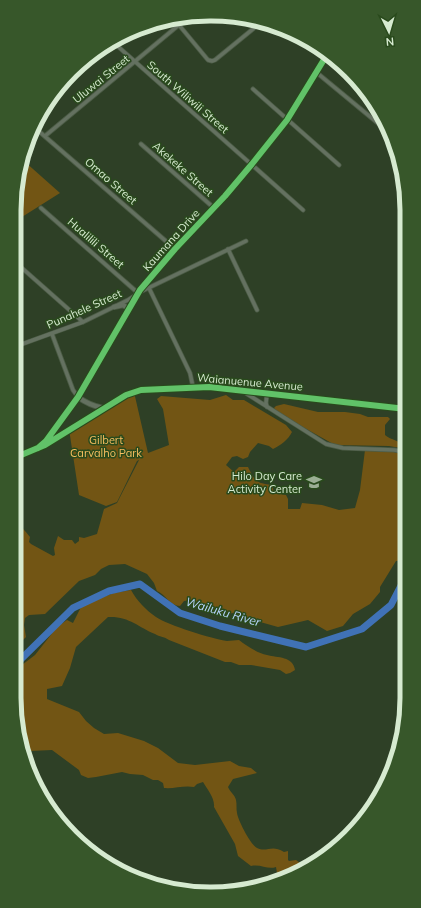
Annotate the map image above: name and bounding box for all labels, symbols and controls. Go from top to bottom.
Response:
north arrow [369,12,409,52]
text: N [385,35,395,49]
street label: Uluwai Street [70,52,132,106]
street label: South Wiliwili Street [144,58,232,136]
street label: Akekeke Street [150,139,216,199]
street label: Omao Street [82,155,140,207]
street label: Kaumana Drive [139,206,203,274]
street label: Hualilili Street [65,215,127,271]
street label: Punahele Street [44,286,124,332]
street label: Waianuenue Avenue [197,370,303,394]
park label: Gilbert Carvalho Park [70,433,142,460]
place label: Hilo Day Care Activity Center [228,469,302,496]
school or university icon: Hilo Day Care Activity Center [305,473,323,491]
water label: Wailuku River [184,594,263,630]

